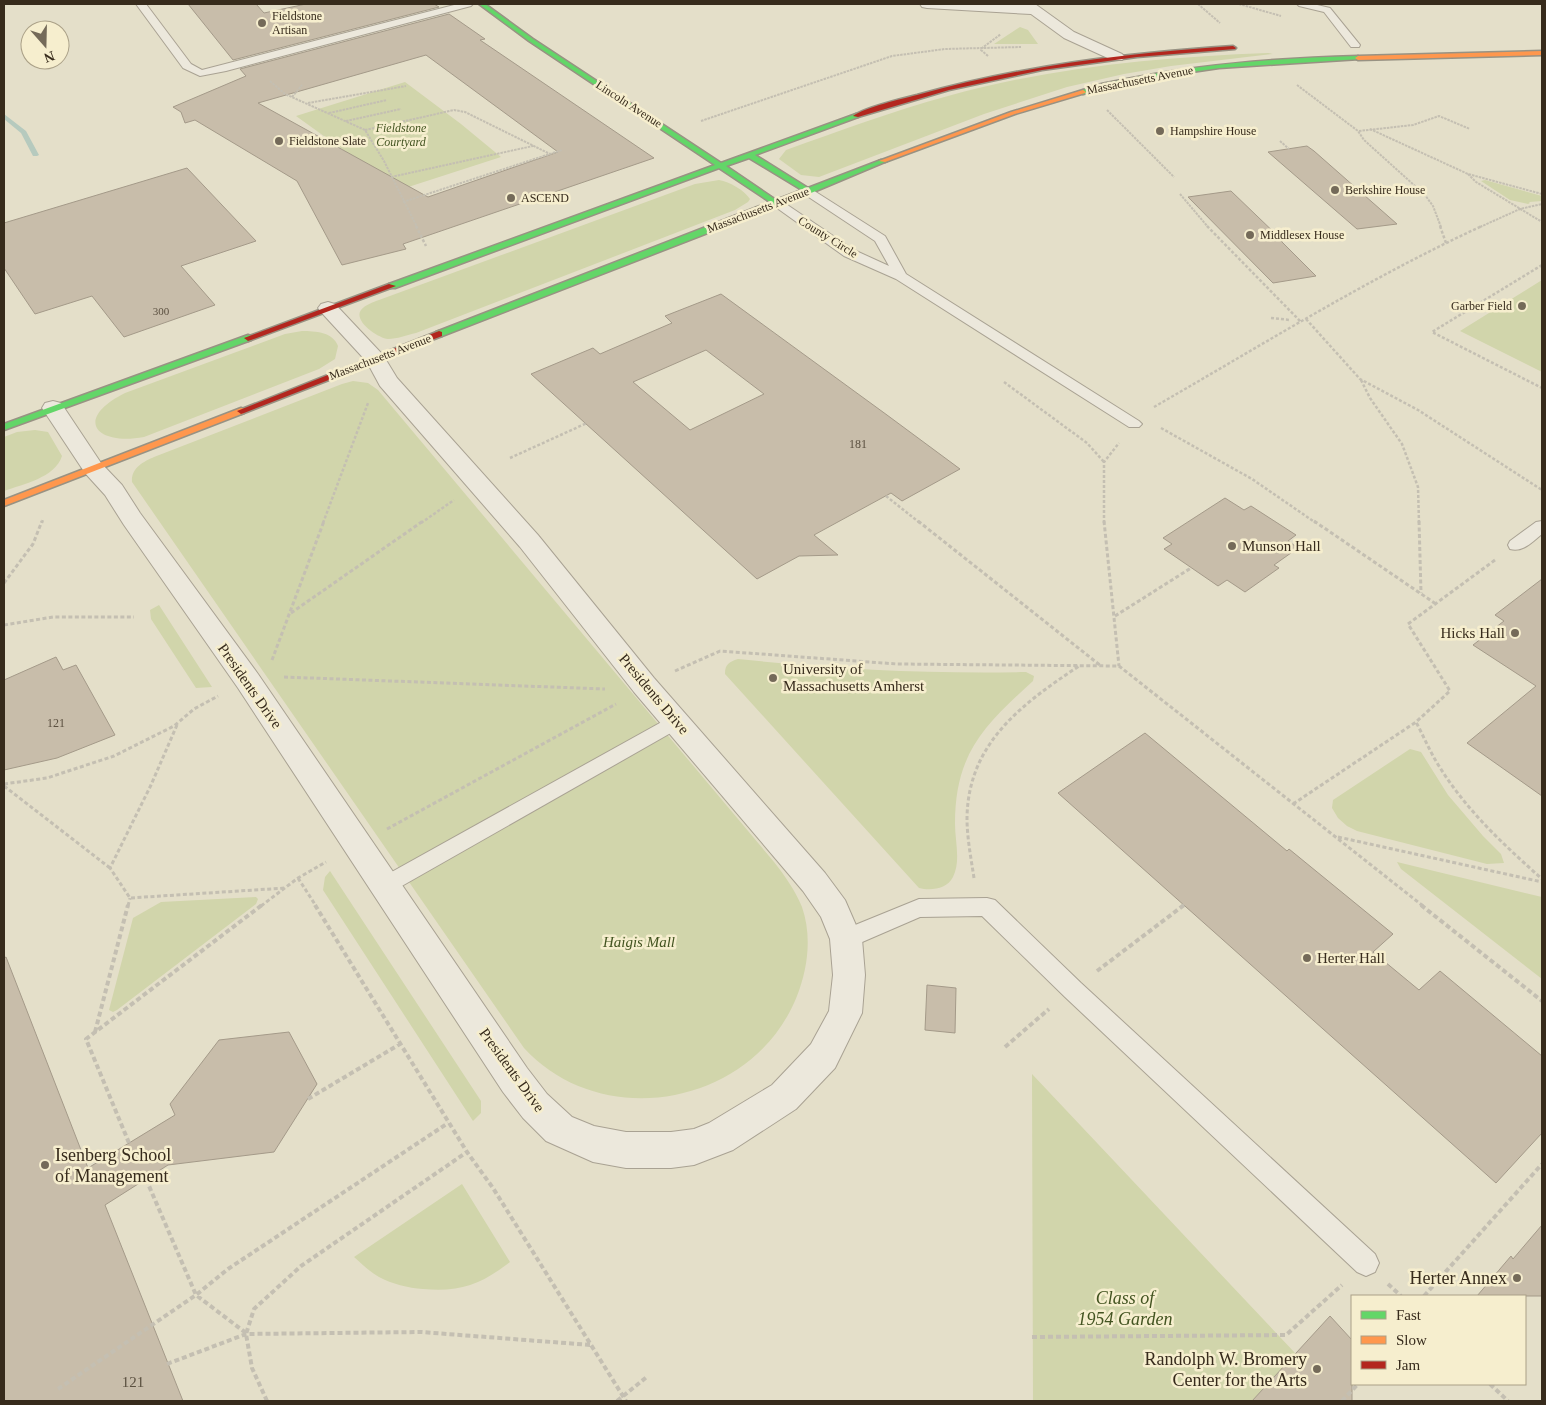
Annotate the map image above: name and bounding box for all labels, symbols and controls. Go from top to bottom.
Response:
place label: Fieldstone Artisan [272,9,322,37]
marker: Fieldstone Artisan [256,17,268,29]
north arrow [20,20,70,70]
text: N [42,48,57,66]
street label: Massachusetts Avenue [1086,63,1194,97]
street label: Lincoln Avenue [593,77,665,131]
park label: Fieldstone Courtyard [375,121,427,149]
place label: Hampshire House [1170,124,1256,138]
marker: Hampshire House [1154,125,1166,137]
place label: Fieldstone Slate [289,134,366,148]
marker: Fieldstone Slate [273,135,285,147]
place label: Berkshire House [1345,183,1425,197]
street label: Massachusetts Avenue [705,184,811,236]
marker: Berkshire House [1329,184,1341,196]
place label: ASCEND [521,191,569,205]
marker: ASCEND [505,192,517,204]
street label: County Circle [796,213,860,261]
place label: Middlesex House [1260,228,1344,242]
marker: Middlesex House [1244,229,1256,241]
place label: Garber Field [1451,299,1512,313]
marker: Garber Field [1516,300,1528,312]
house number: 300 [153,305,170,317]
street label: Massachusetts Avenue [327,331,433,383]
house number: 181 [849,437,867,451]
place label: Munson Hall [1242,538,1321,554]
marker: Munson Hall [1226,540,1238,552]
place label: Hicks Hall [1440,625,1505,641]
marker: Hicks Hall [1509,627,1521,639]
street label: Presidents Drive [215,641,285,732]
street label: Presidents Drive [616,651,692,738]
place label: University of Massachusetts Amherst [783,661,925,694]
marker: University of Massachusetts Amherst [767,672,779,684]
house number: 121 [47,716,65,730]
park label: Haigis Mall [602,934,675,950]
place label: Herter Hall [1317,950,1385,966]
marker: Herter Hall [1301,952,1313,964]
street label: Presidents Drive [476,1025,548,1115]
place label: Isenberg School of Management [55,1145,171,1186]
marker: Isenberg School of Management [39,1159,51,1171]
place label: Herter Annex [1410,1268,1507,1288]
marker: Herter Annex [1511,1272,1523,1284]
park label: Class of 1954 Garden [1078,1288,1172,1329]
legend [1351,1295,1526,1385]
text: Fast [1396,1307,1422,1323]
text: Slow [1396,1332,1427,1348]
place label: Randolph W. Bromery Center for the Arts [1145,1349,1307,1390]
text: Jam [1396,1357,1420,1373]
marker: Randolph W. Bromery Center for the Arts [1311,1363,1323,1375]
house number: 121 [122,1374,144,1390]

